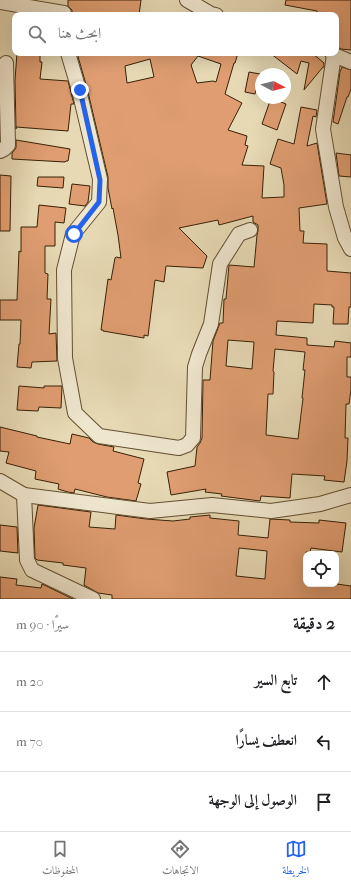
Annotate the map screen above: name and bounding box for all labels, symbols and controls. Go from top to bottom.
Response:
search box [12,12,339,56]
icon: search [26,23,48,45]
text: ابحث هنا [58,24,101,42]
north arrow [255,68,291,104]
route end [71,81,89,99]
route start [65,225,83,243]
map controls [303,551,339,587]
button: locate [303,551,339,587]
text: 2 دقيقة [293,613,335,633]
text: سيرًا · 90 m [16,617,69,632]
text: تابع السير [255,671,297,689]
icon: ahead [313,671,335,693]
text: 20 m [16,674,43,689]
text: انعطف يسارًا [236,731,297,749]
icon: left [313,731,335,753]
text: 70 m [16,734,43,749]
text: الوصول إلى الوجهة [208,791,297,809]
icon: arrive [313,791,335,813]
tab: المحفوظات [42,838,78,881]
tab: الاتجاهات [162,838,199,881]
tab: الخريطة [282,838,309,881]

